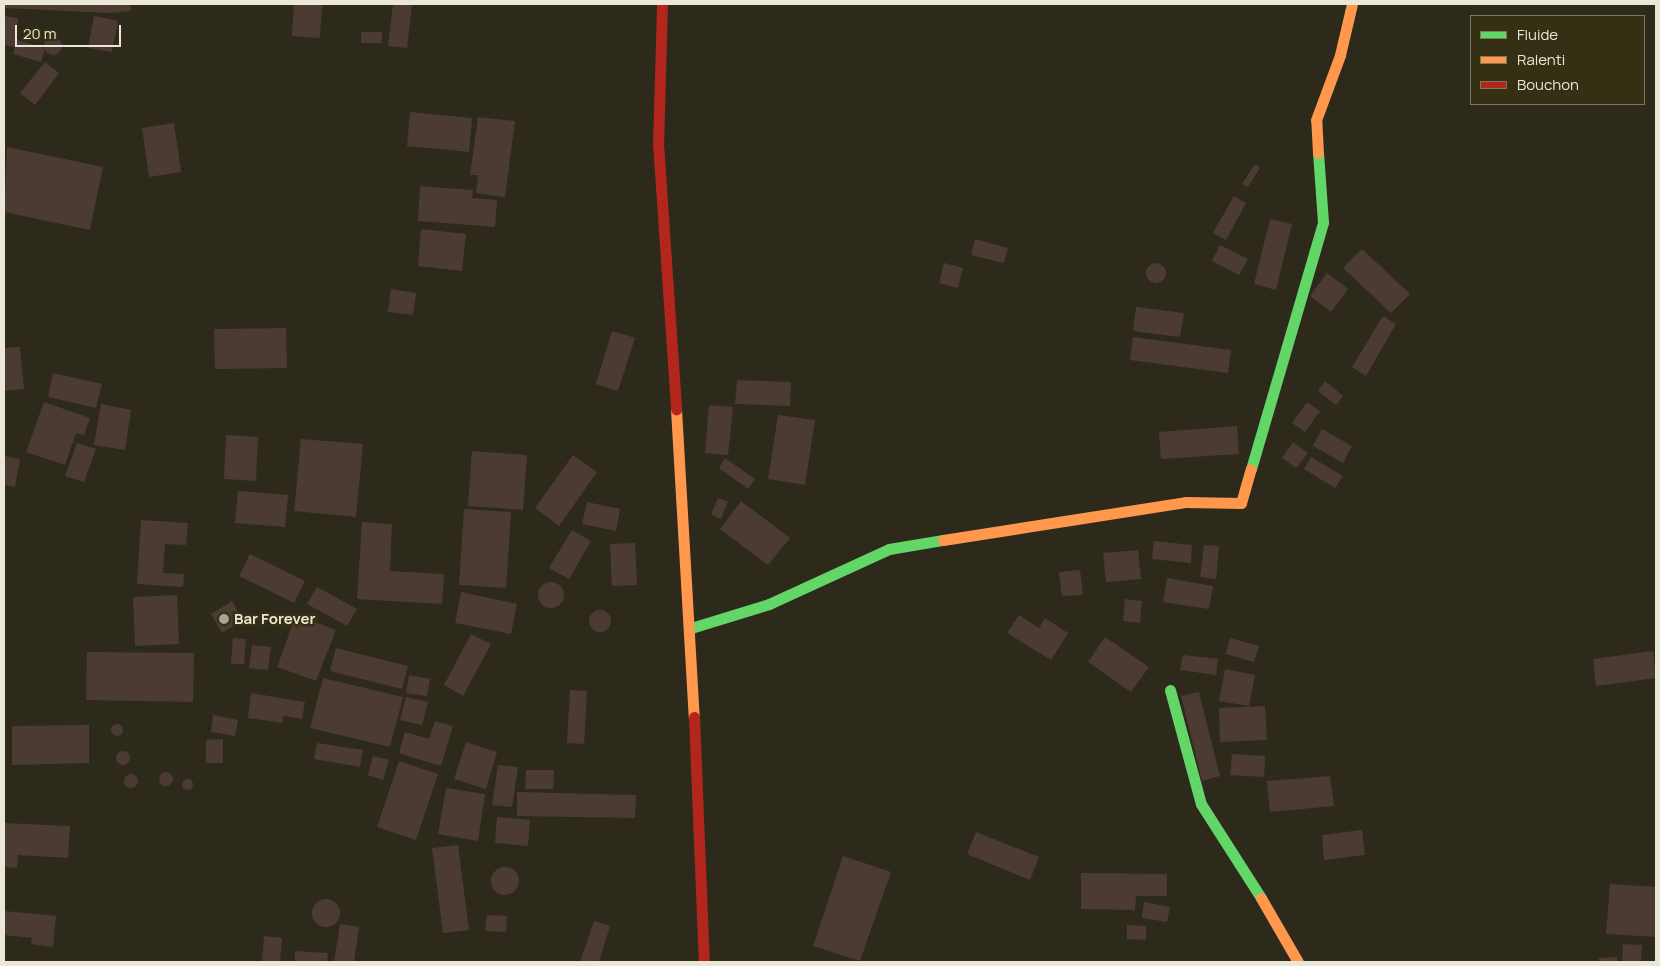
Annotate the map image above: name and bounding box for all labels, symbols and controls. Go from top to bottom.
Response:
scale bar [18,15,124,47]
legend [1470,15,1645,105]
text: 20 m [23,23,56,44]
text: Fluide [1517,24,1558,45]
text: Ralenti [1517,49,1565,70]
text: Bouchon [1517,74,1579,95]
place label: Bar Forever [234,610,316,628]
marker: Bar Forever [218,613,230,625]

